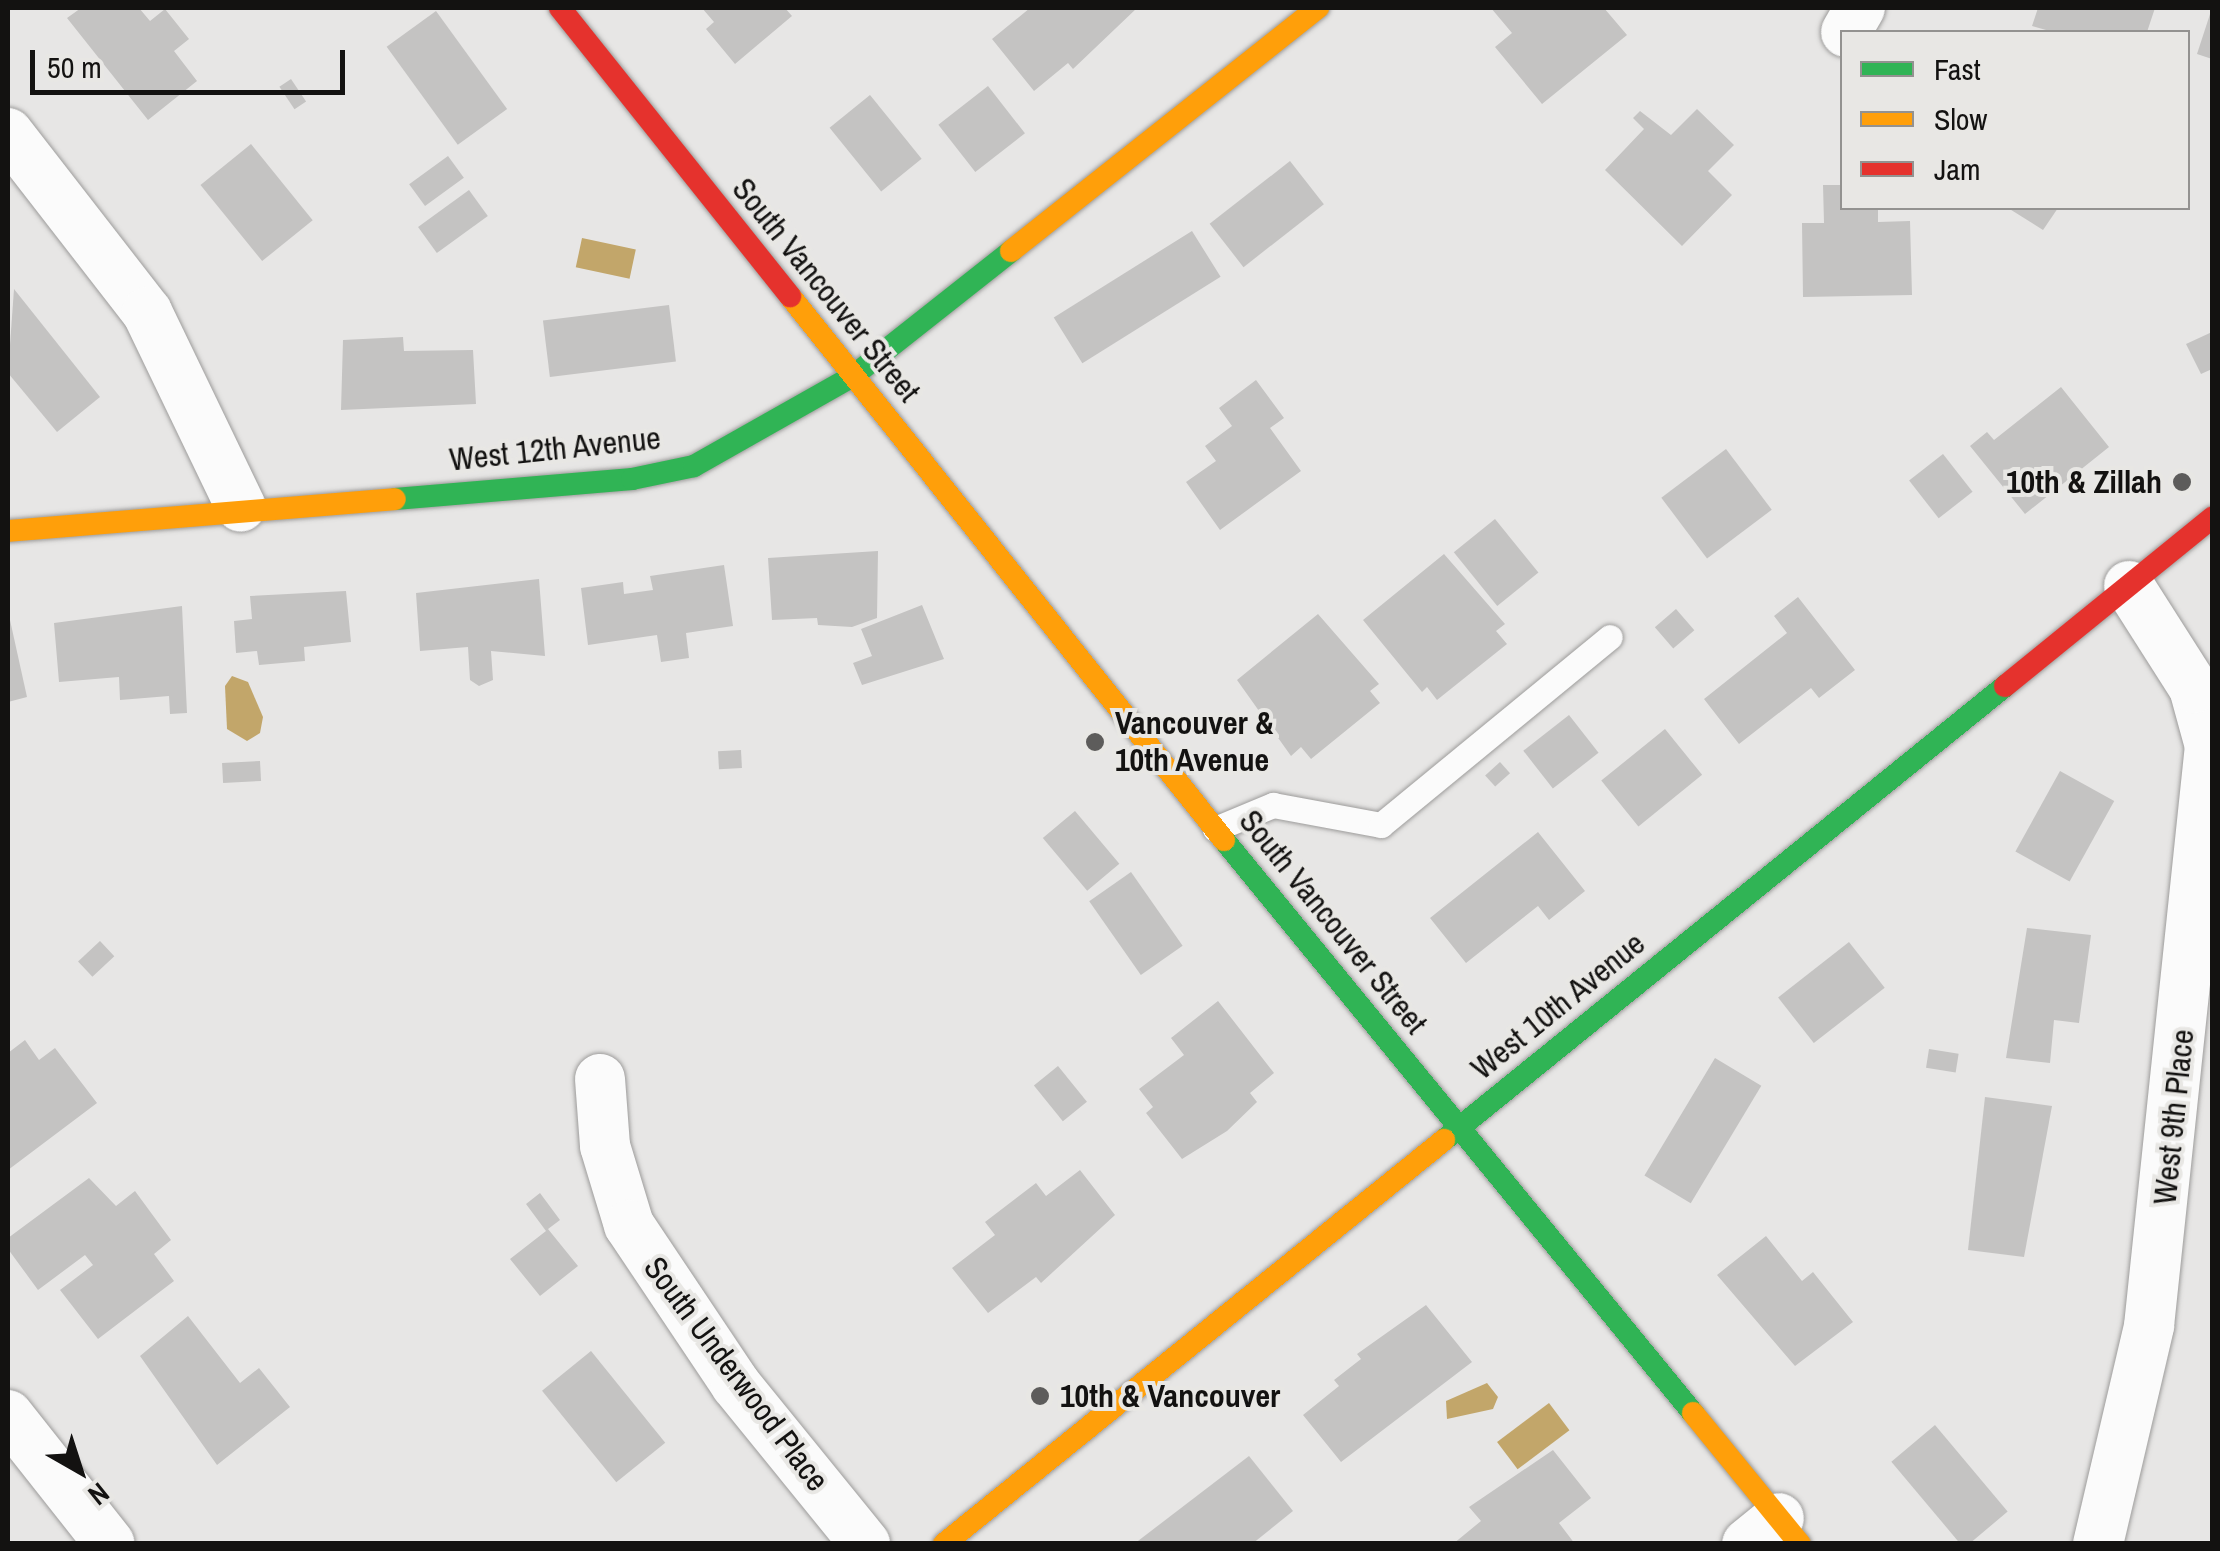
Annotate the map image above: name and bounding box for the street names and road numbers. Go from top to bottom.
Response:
street label: South Vancouver Street [724,170,928,410]
street label: West 12th Avenue [447,419,663,479]
street label: South Vancouver Street [1231,802,1435,1042]
street label: West 10th Avenue [1463,924,1653,1088]
street label: West 9th Place [2146,1027,2202,1207]
street label: South Underwood Place [636,1249,836,1499]

